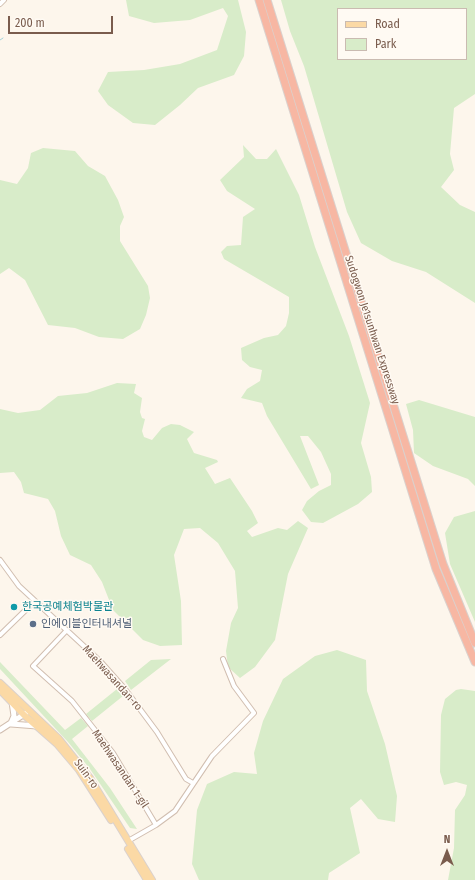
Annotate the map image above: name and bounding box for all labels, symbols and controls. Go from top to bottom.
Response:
scale bar [10,8,115,34]
legend [337,8,467,60]
text: 200 m [15,16,45,30]
text: Road [375,17,400,31]
text: Park [375,37,396,51]
street label: Sudogwon Je1sunhwan Expressway [342,254,402,406]
place label: 한국공예체험박물관 [22,600,113,614]
marker: 한국공예체험박물관 [9,602,19,612]
place label: 인에이블인터내셔널 [41,617,132,631]
marker: 인에이블인터내셔널 [28,619,38,629]
street label: Maehwasandan-ro [79,643,145,713]
street label: Maehwasandan 1-gil [89,727,151,811]
street label: Suin-ro [71,757,101,791]
north arrow [427,832,467,872]
text: N [444,833,450,846]

